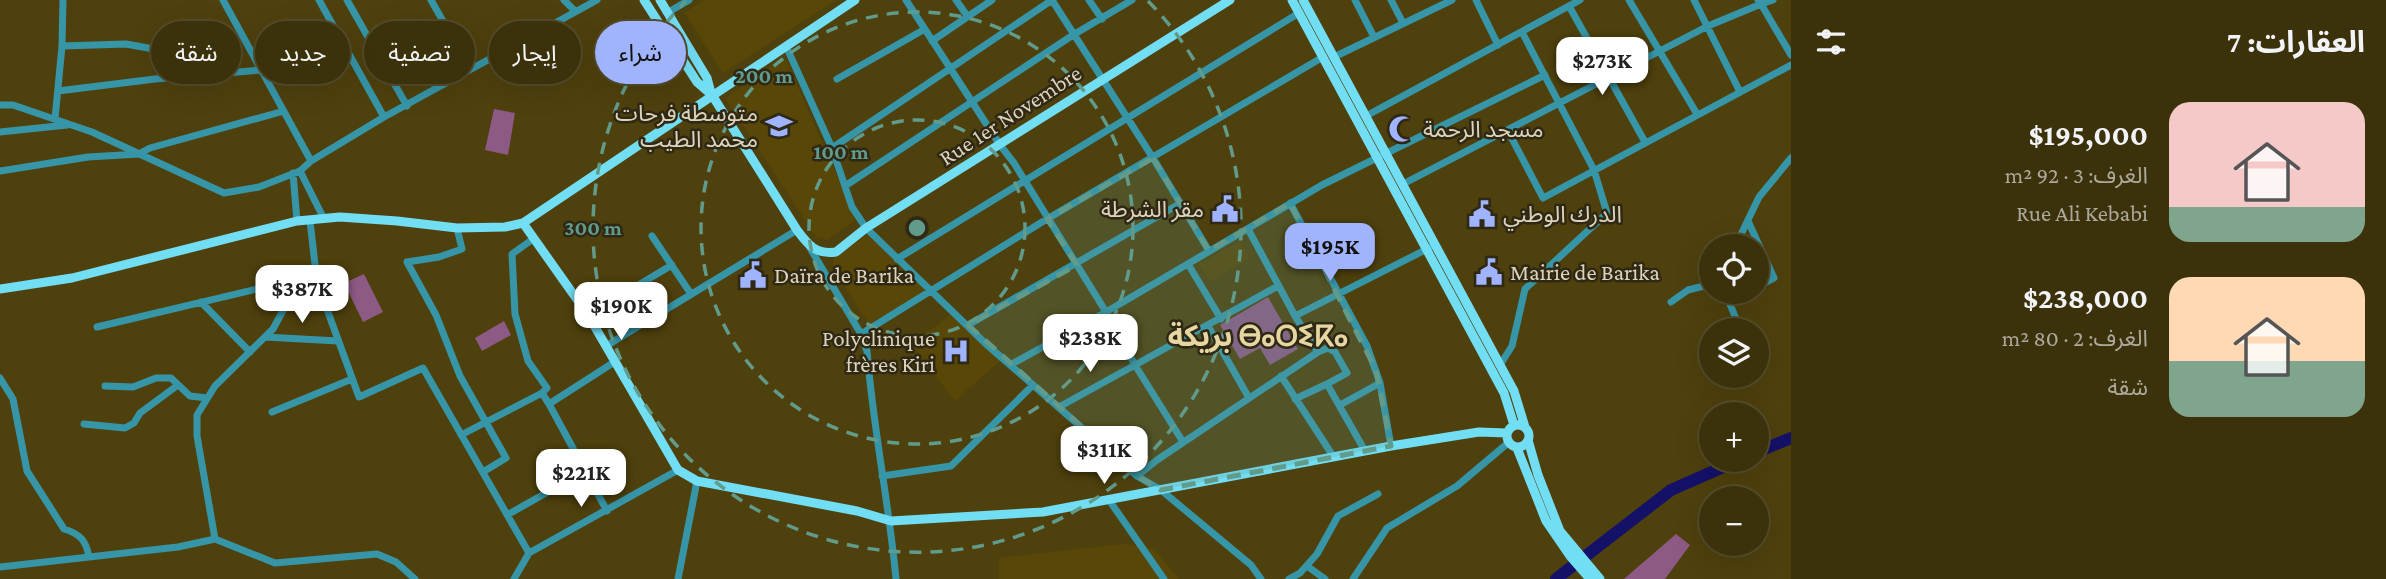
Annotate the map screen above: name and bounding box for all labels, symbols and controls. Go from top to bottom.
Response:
chip: شقة [151,21,241,84]
chip: جديد [255,21,350,84]
chip: تصفية [364,21,475,84]
chip: إيجار [489,21,581,84]
chip: شراء [595,21,686,84]
icon: filters [1812,23,1850,61]
text: العقارات: 7 [2227,25,2365,58]
pin: $273K [1553,38,1651,97]
text: $273K [1572,47,1632,73]
street label: Rue 1er Novembre [934,59,1086,171]
text: 200 m [735,64,793,88]
place label: متوسطة فرحات محمد الطيب [615,100,758,152]
school or university icon: متوسطة فرحات محمد الطيب [764,111,794,141]
mosque icon: مسجد الرحمة [1387,114,1417,144]
place label: مسجد الرحمة [1423,116,1544,143]
text: $195,000 [2028,118,2148,151]
icon: home [2225,130,2309,214]
text: 100 m [813,140,869,164]
text: الغرف: 3 · 92 m² [2005,162,2148,188]
public building icon: مقر الشرطة [1210,194,1240,224]
place label: مقر الشرطة [1101,196,1204,223]
public building icon: الدرك الوطني [1467,199,1497,229]
text: Rue Ali Kebabi [2016,200,2148,226]
place label: الدرك الوطني [1503,201,1622,231]
text: 300 m [564,216,622,240]
centre of rings [905,216,929,240]
pin: $195K [1281,224,1379,283]
text: $195K [1301,233,1359,259]
map controls [1699,234,1769,556]
button: locate [1699,234,1769,304]
public building icon: Mairie de Barika [1474,257,1504,287]
place label: Mairie de Barika [1510,259,1660,285]
public building icon: Daïra de Barika [738,260,768,290]
place label: Daïra de Barika [774,262,914,288]
pin: $387K [253,266,351,325]
text: $387K [271,275,333,301]
text: $238,000 [2023,281,2148,314]
pin: $190K [572,282,670,342]
text: $190K [590,292,652,318]
icon: home [2225,305,2309,389]
pin: $238K [1041,314,1139,374]
button: layers [1699,318,1769,388]
district label: بريكة ⴱⴰⵔⵉⴽⴰ [1168,319,1348,353]
text: $238K [1059,324,1121,350]
place label: Polyclinique frères Kiri [822,325,935,377]
text: الغرف: 2 · 80 m² [2002,325,2148,351]
hospital icon: Polyclinique frères Kiri [941,336,971,366]
text: شقة [2107,374,2148,400]
button: + [1699,402,1769,472]
pin: $311K [1055,426,1153,486]
text: $311K [1077,436,1131,462]
pin: $221K [532,449,630,509]
text: $221K [552,459,610,485]
button: − [1699,486,1769,556]

